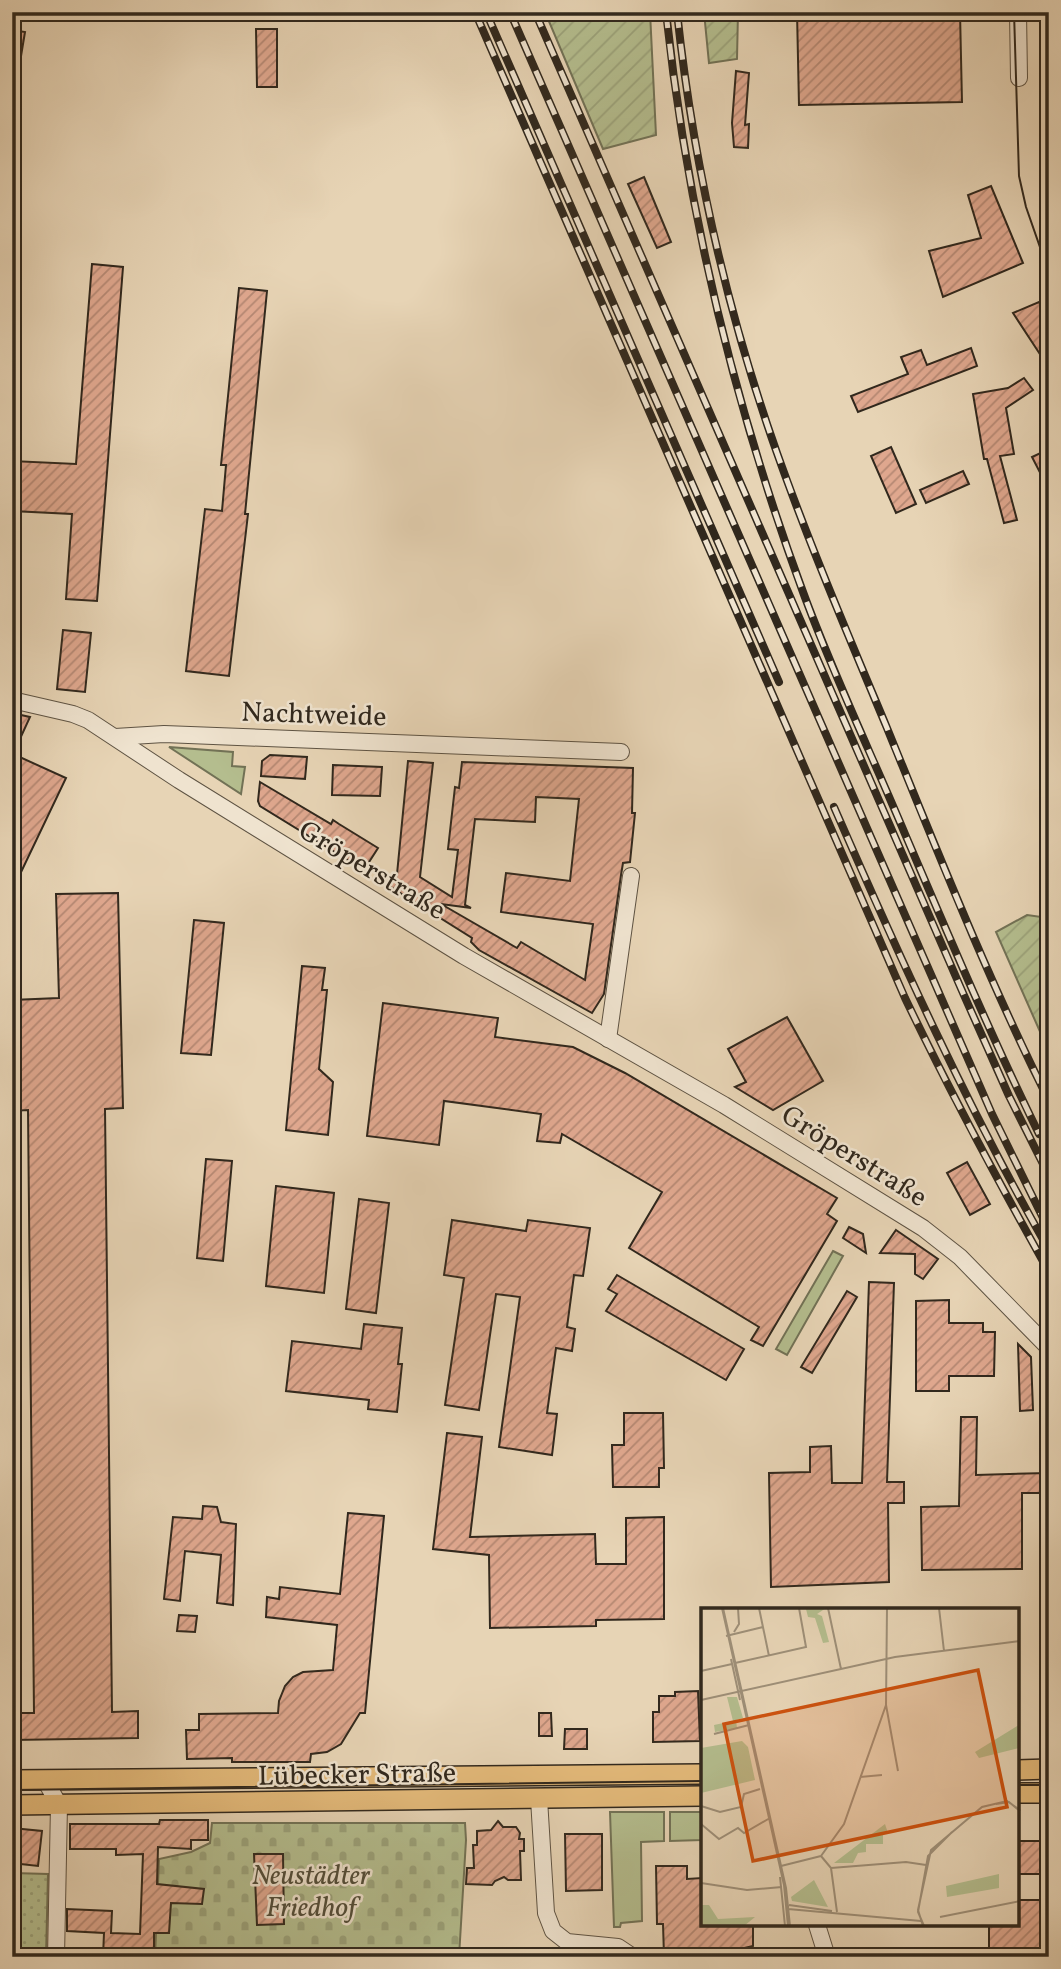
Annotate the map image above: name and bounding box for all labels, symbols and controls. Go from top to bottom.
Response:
street label: Nachtweide [241,693,387,738]
street label: Gröperstraße [291,812,453,931]
street label: Gröperstraße [773,1097,934,1218]
inset map [701,1608,1019,1927]
street label: Lübecker Straße [258,1754,457,1797]
park label: Neustädter Friedhof [252,1857,371,1928]

